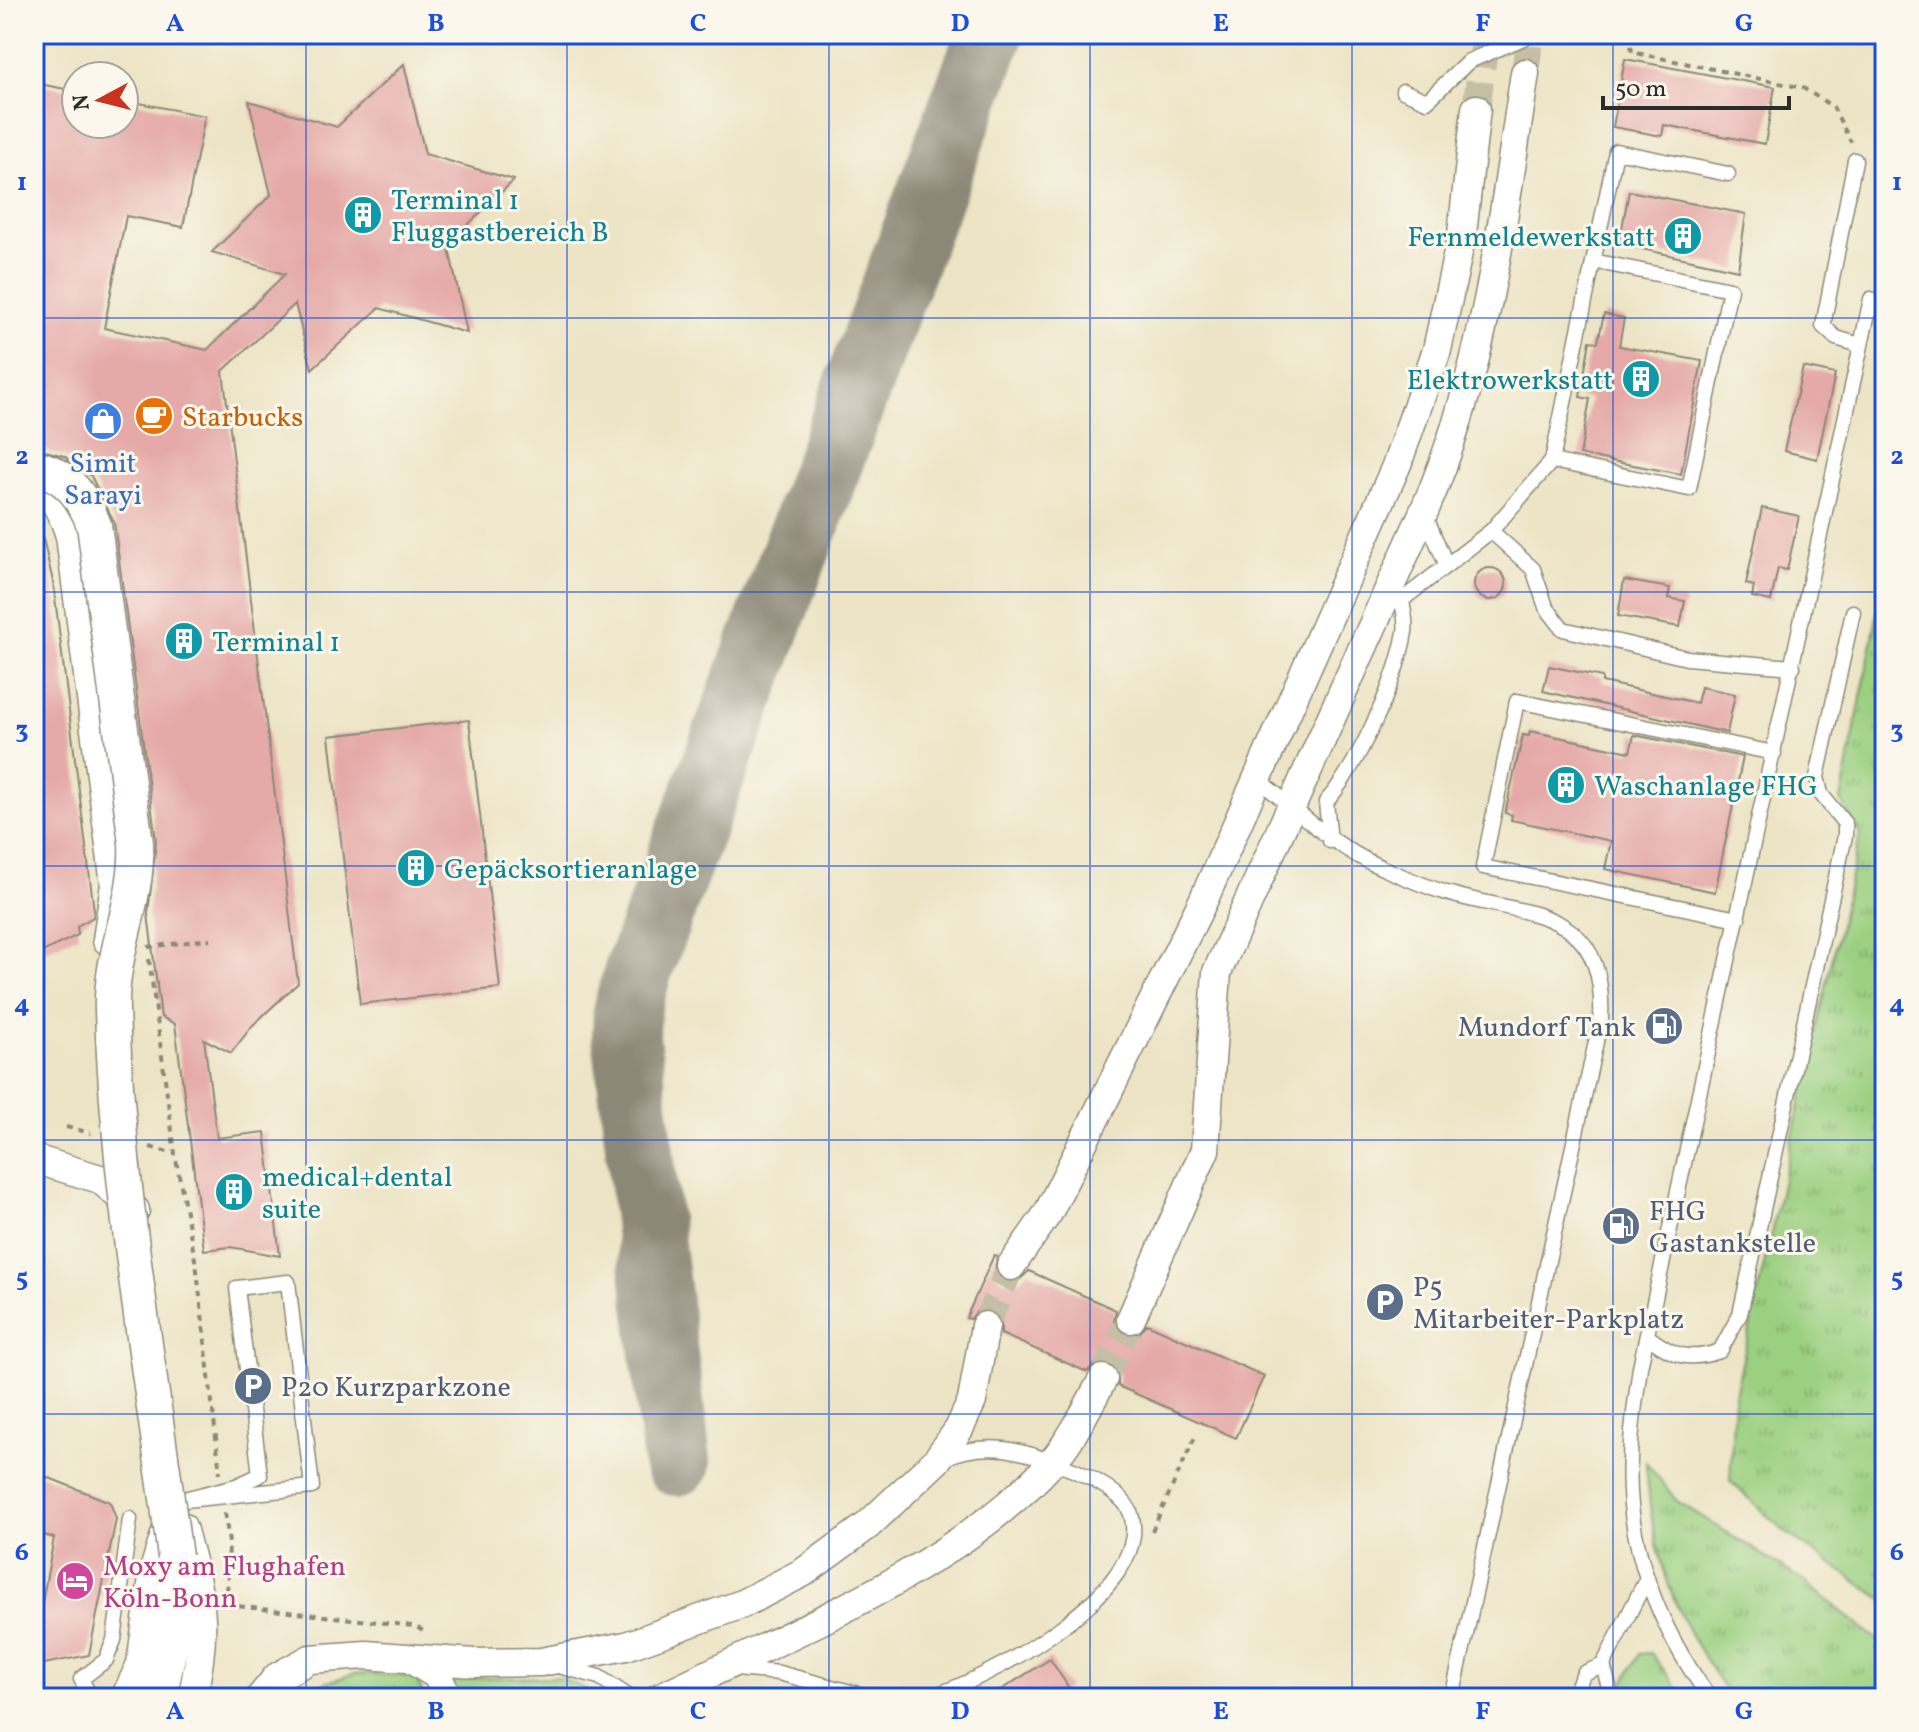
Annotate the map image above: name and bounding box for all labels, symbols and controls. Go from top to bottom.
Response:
text: A [166,6,185,42]
text: B [427,6,445,42]
text: C [690,6,706,42]
text: D [950,6,970,42]
text: E [1213,6,1229,42]
text: F [1475,6,1491,42]
text: G [1735,6,1753,42]
north arrow [60,60,140,140]
scale bar [1603,60,1789,110]
text: 50 m [1615,73,1667,107]
text: N [66,92,99,112]
text: 1 [17,165,27,201]
text: 1 [1892,165,1902,201]
place label: Terminal 1 Fluggastbereich B [391,182,609,253]
building icon: Terminal 1 Fluggastbereich B [342,194,384,236]
building icon: Fernmeldewerkstatt [1662,215,1704,257]
place label: Fernmeldewerkstatt [1407,219,1655,258]
building icon: Elektrowerkstatt [1620,358,1662,400]
place label: Elektrowerkstatt [1407,362,1613,401]
cafe icon: Starbucks [133,395,175,437]
place label: Starbucks [182,399,303,438]
shop icon: Simit Sarayi [82,400,124,442]
text: 2 [15,439,29,475]
text: 2 [1890,439,1904,475]
place label: Simit Sarayi [64,445,142,516]
building icon: Terminal 1 [163,620,205,662]
place label: Terminal 1 [212,624,340,663]
text: 3 [15,713,29,749]
text: 3 [1890,713,1904,749]
building icon: Waschanlage FHG [1545,764,1587,806]
place label: Waschanlage FHG [1594,768,1818,807]
building icon: Gepäcksortieranlage [395,847,437,889]
place label: Gepäcksortieranlage [444,851,697,890]
text: 4 [14,987,30,1023]
text: 4 [1889,987,1905,1023]
fuel station icon: Mundorf Tank [1643,1005,1685,1047]
place label: Mundorf Tank [1458,1009,1636,1048]
place label: medical+dental suite [262,1159,452,1230]
building icon: medical+dental suite [213,1171,255,1213]
place label: FHG Gastankstelle [1649,1193,1816,1264]
fuel station icon: FHG Gastankstelle [1600,1205,1642,1247]
text: 5 [16,1261,28,1297]
text: 5 [1891,1261,1903,1297]
place label: P5 Mitarbeiter-Parkplatz [1413,1269,1684,1340]
parking icon: P5 Mitarbeiter-Parkplatz [1364,1281,1406,1323]
parking icon: P20 Kurzparkzone [232,1365,274,1407]
place label: P20 Kurzparkzone [281,1369,511,1408]
text: 6 [15,1535,29,1571]
text: 6 [1890,1535,1904,1571]
place label: Moxy am Flughafen Köln-Bonn [103,1548,346,1619]
hotel icon: Moxy am Flughafen Köln-Bonn [54,1560,96,1602]
text: A [166,1694,185,1730]
text: B [427,1694,445,1730]
text: C [690,1694,706,1730]
text: D [950,1694,970,1730]
text: E [1213,1694,1229,1730]
text: F [1475,1694,1491,1730]
text: G [1735,1694,1753,1730]

